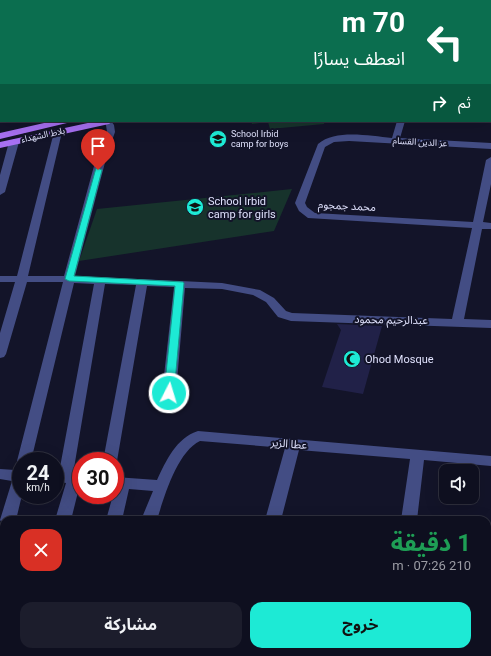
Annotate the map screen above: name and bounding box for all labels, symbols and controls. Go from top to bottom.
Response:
text: 70 m [342,6,405,39]
icon: left [419,16,471,68]
text: انعطف يسارًا [313,48,405,69]
icon: right [428,92,450,114]
text: ثم [458,94,471,112]
street label: بلاط الشهداء [20,125,66,145]
pin [81,129,115,170]
school or university icon: School Irbid camp for boys [208,129,228,149]
place label: School Irbid camp for boys [231,129,289,149]
icon: arrive [87,135,109,157]
street label: عز الدين القسام [392,136,448,150]
place label: School Irbid camp for girls [208,195,276,221]
school or university icon: School Irbid camp for girls [185,197,205,217]
street label: محمد جمجوم [318,198,377,215]
street label: عبدالرحيم محمود [354,313,428,329]
mosque icon: Ohod Mosque [342,349,362,369]
place label: Ohod Mosque [365,353,434,366]
position arrow [148,372,190,414]
street label: عطا الزير [269,436,308,452]
speed limit sign: 30 [72,452,124,504]
text: 24 [27,461,49,485]
map controls [439,464,479,504]
button: sound [439,464,479,504]
text: km/h [26,482,50,493]
button: close [20,529,62,571]
text: 1 دقيقة [391,529,471,557]
text: 210 m · 07:26 [392,558,471,573]
button: مشاركة [20,602,242,648]
button: خروج [250,602,471,648]

